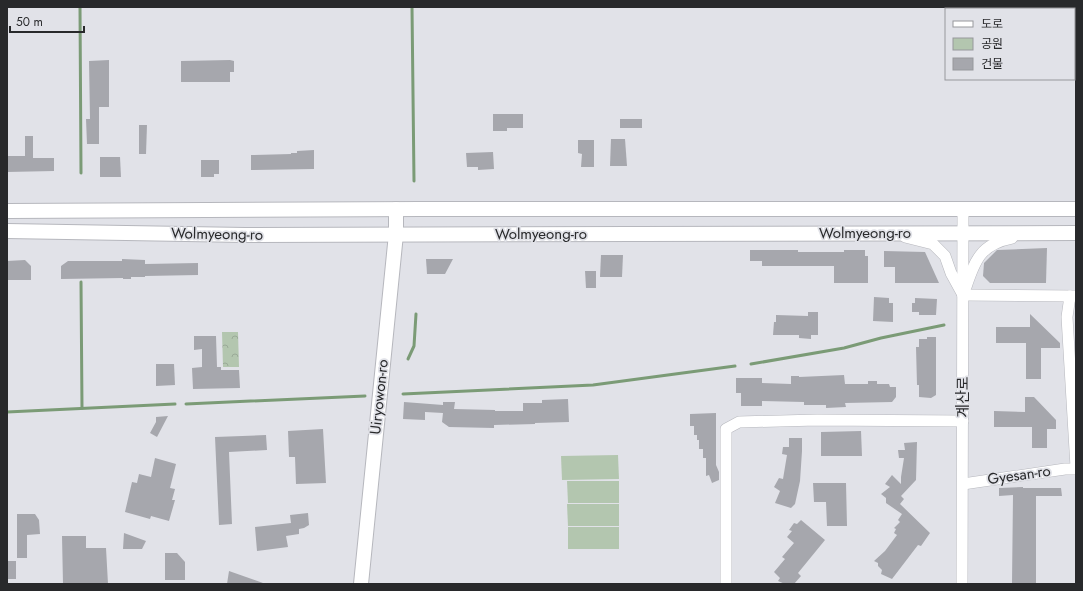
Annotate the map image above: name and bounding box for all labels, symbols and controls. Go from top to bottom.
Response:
scale bar [10,8,84,34]
legend [945,8,1075,80]
text: 50 m [16,13,43,31]
text: 도로 [981,15,1003,33]
text: 공원 [981,35,1003,53]
text: 건물 [981,55,1003,73]
street label: Wolmyeong-ro [171,222,263,246]
street label: Wolmyeong-ro [819,222,911,244]
street label: Wolmyeong-ro [495,223,587,245]
street label: Uiryowon-ro [364,358,394,436]
street label: 계산로 [952,376,974,418]
street label: Gyesan-ro [986,460,1052,490]

